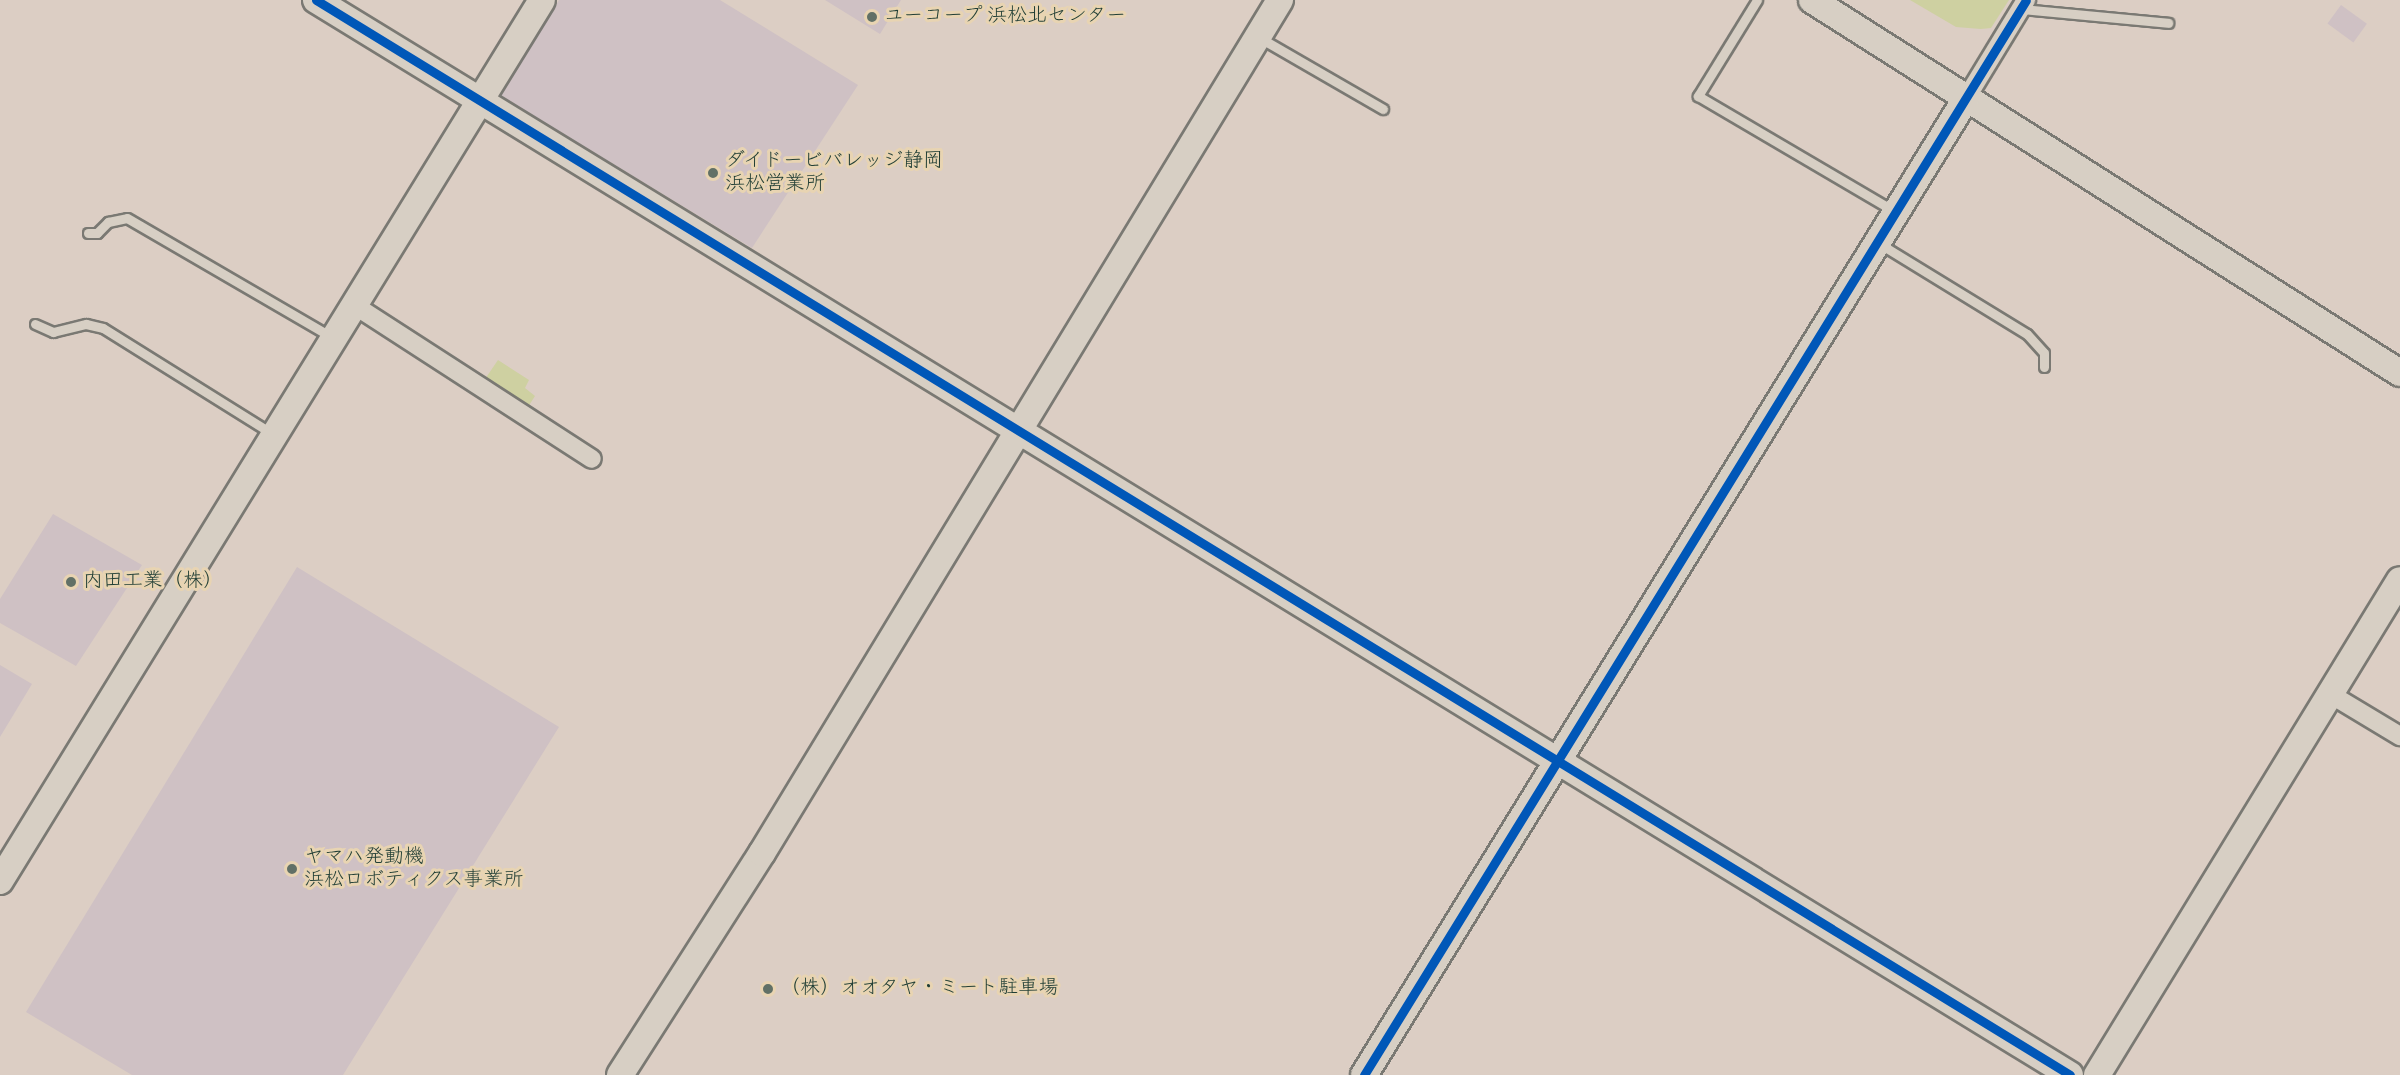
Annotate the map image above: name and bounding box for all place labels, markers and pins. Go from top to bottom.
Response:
place label: ユーコープ 浜松北センター [884,5,1128,29]
marker: ユーコープ 浜松北センター [865,10,879,24]
place label: ダイドービバレッジ静岡 浜松営業所 [725,150,945,197]
marker: ダイドービバレッジ静岡 浜松営業所 [706,166,720,180]
place label: 内田工業（株） [83,570,223,594]
marker: 内田工業（株） [64,575,78,589]
place label: ヤマハ発動機 浜松ロボティクス事業所 [304,846,524,893]
marker: ヤマハ発動機 浜松ロボティクス事業所 [285,862,299,876]
place label: （株）オオタヤ・ミート駐車場 [780,977,1060,1001]
marker: （株）オオタヤ・ミート駐車場 [761,982,775,996]

